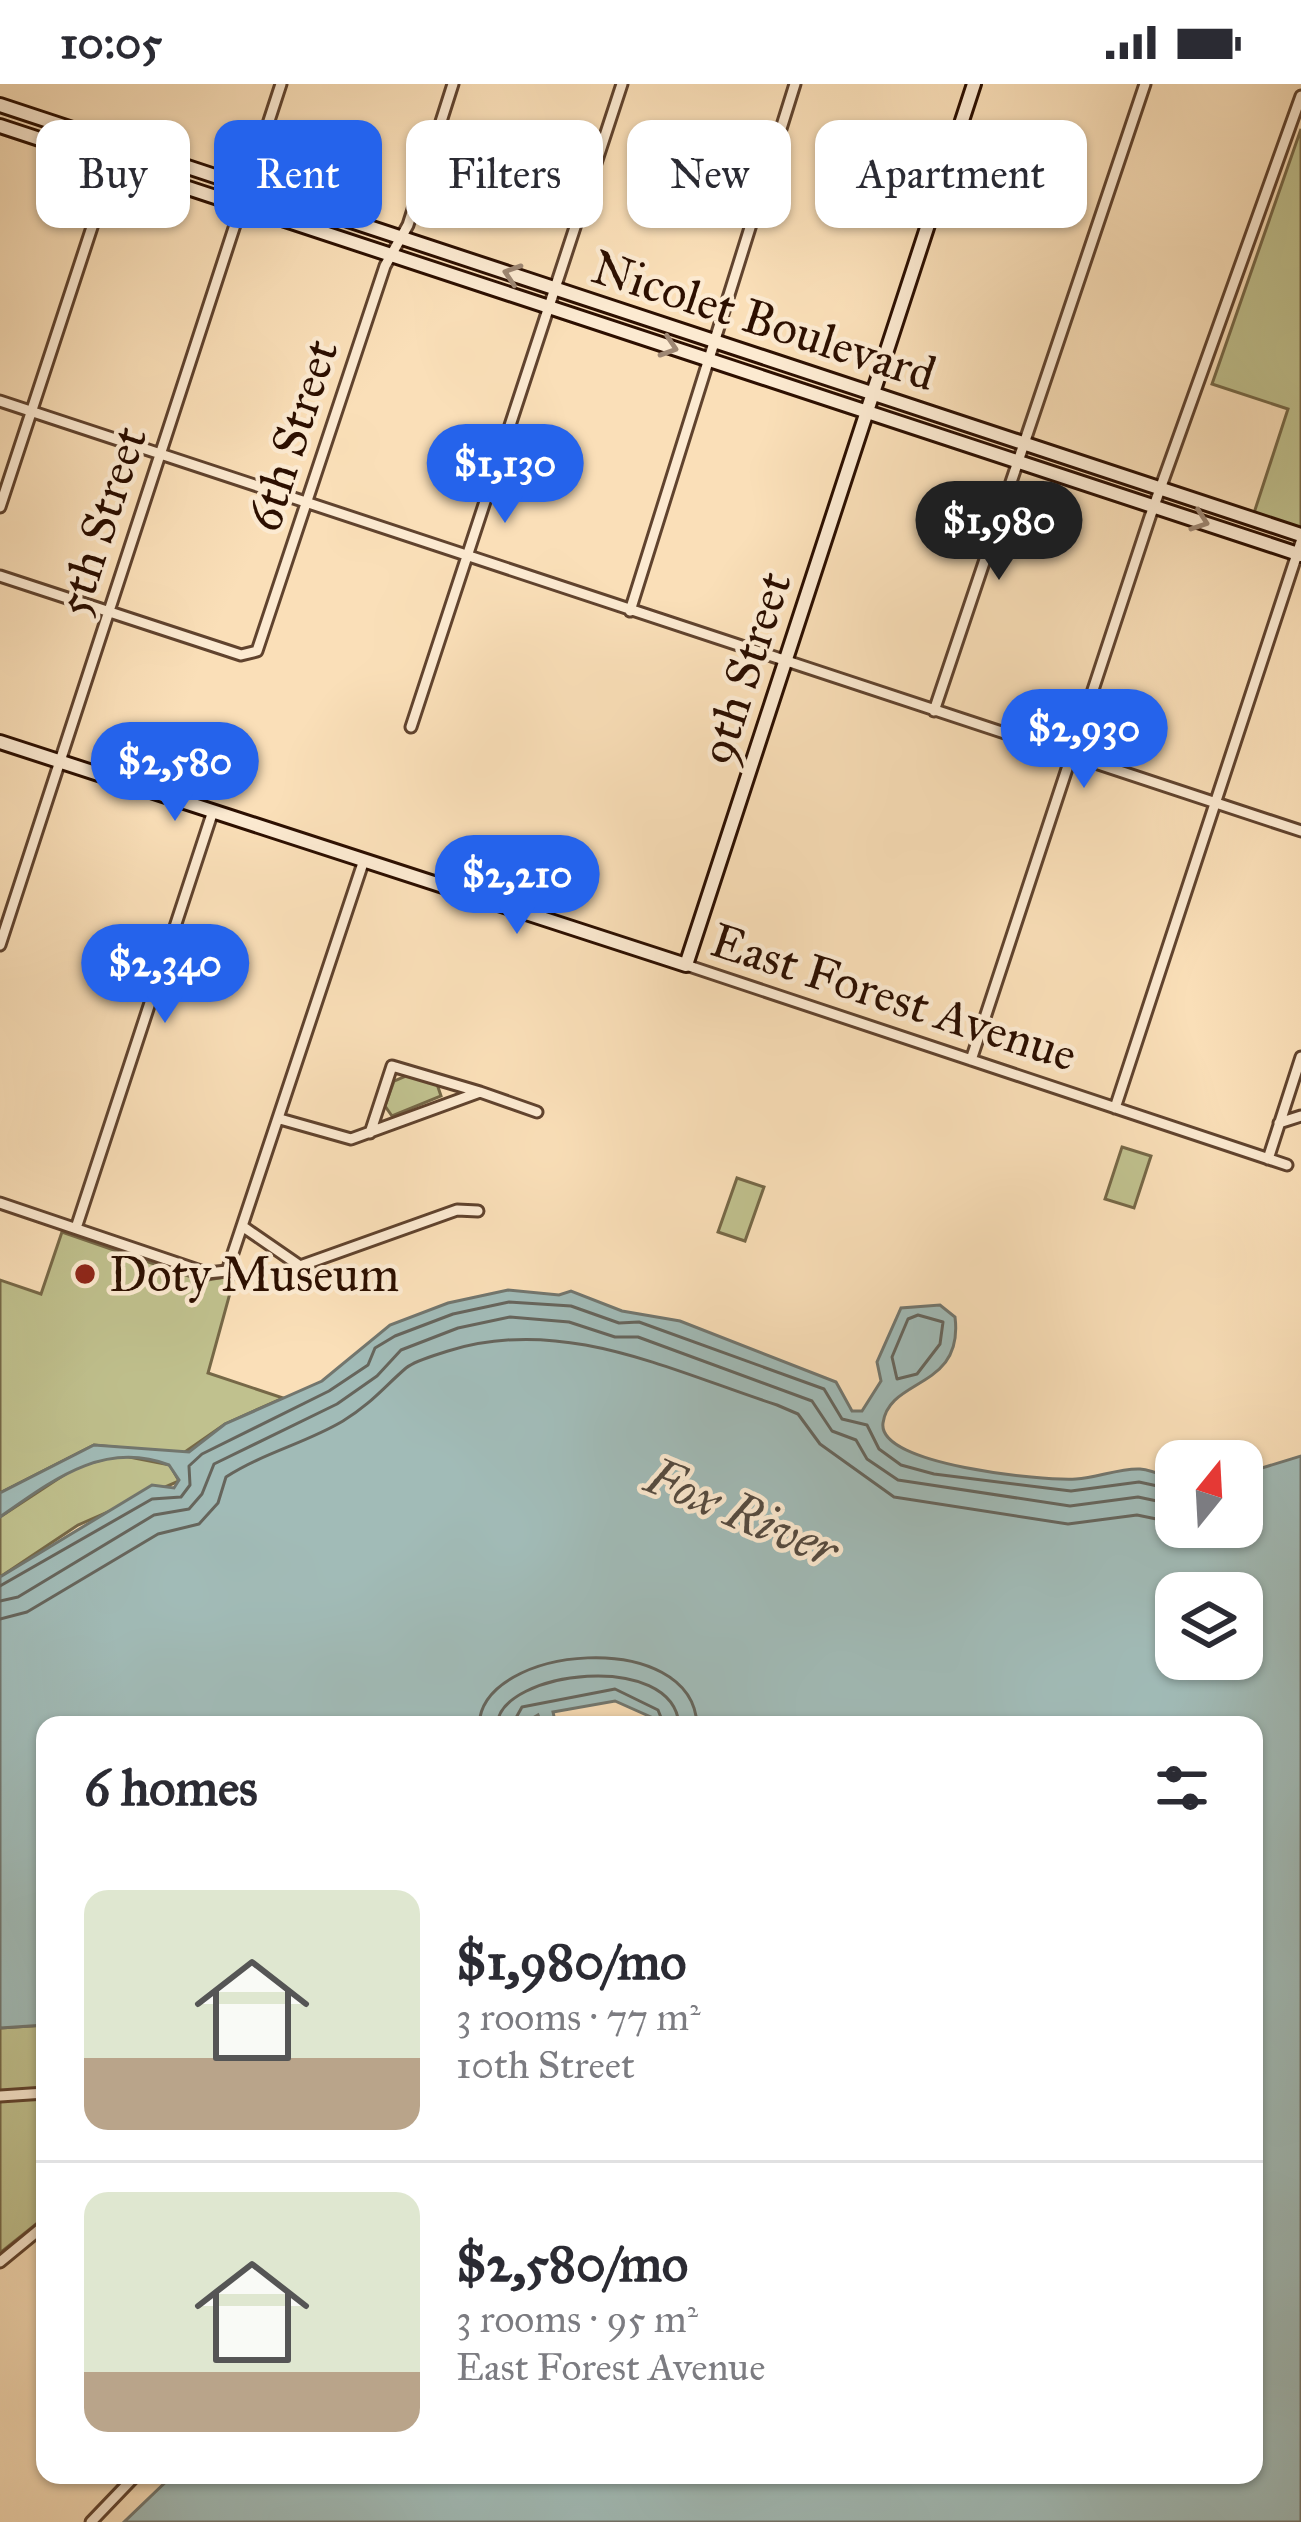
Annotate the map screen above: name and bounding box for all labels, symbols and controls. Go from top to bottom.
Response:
text: 10:05 [60,15,162,70]
chip: Buy [36,120,190,228]
chip: Rent [214,120,382,228]
chip: Filters [406,120,603,228]
chip: New [627,120,791,228]
chip: Apartment [815,120,1087,228]
street label: Nicolet Boulevard [585,237,943,403]
one-way arrow [502,264,523,289]
street label: 6th Street [233,332,351,538]
one-way arrow [658,333,679,358]
street label: 5th Street [43,419,159,623]
pin: $1,130 [407,424,603,526]
text: $1,130 [454,439,556,487]
pin: $1,980 [901,481,1097,583]
text: $1,980 [942,496,1056,544]
one-way arrow [1188,507,1209,531]
street label: 9th Street [686,564,804,772]
pin: $2,930 [986,689,1182,791]
text: $2,930 [1028,704,1140,752]
pin: $2,580 [77,722,273,824]
text: $2,580 [118,737,232,785]
pin: $2,210 [419,835,615,937]
text: $2,210 [462,850,572,898]
street label: East Forest Avenue [704,910,1084,1084]
pin: $2,340 [67,924,263,1026]
text: $2,340 [108,939,222,987]
place label: Doty Museum [109,1245,399,1304]
marker: Doty Museum [72,1261,98,1287]
north arrow [1155,1440,1263,1548]
map controls [1155,1440,1263,1680]
water label: Fox River [636,1444,850,1582]
button: layers [1155,1572,1263,1680]
icon: filters [1149,1755,1215,1821]
text: 6 homes [84,1757,258,1819]
text: $1,980/mo [456,1931,686,1993]
icon: home [180,1938,324,2082]
text: 3 rooms · 77 m² [456,1993,701,2041]
text: 10th Street [456,2041,635,2089]
text: $2,580/mo [456,2233,688,2295]
icon: home [180,2240,324,2384]
text: 3 rooms · 95 m² [456,2295,698,2343]
text: East Forest Avenue [456,2343,765,2391]

